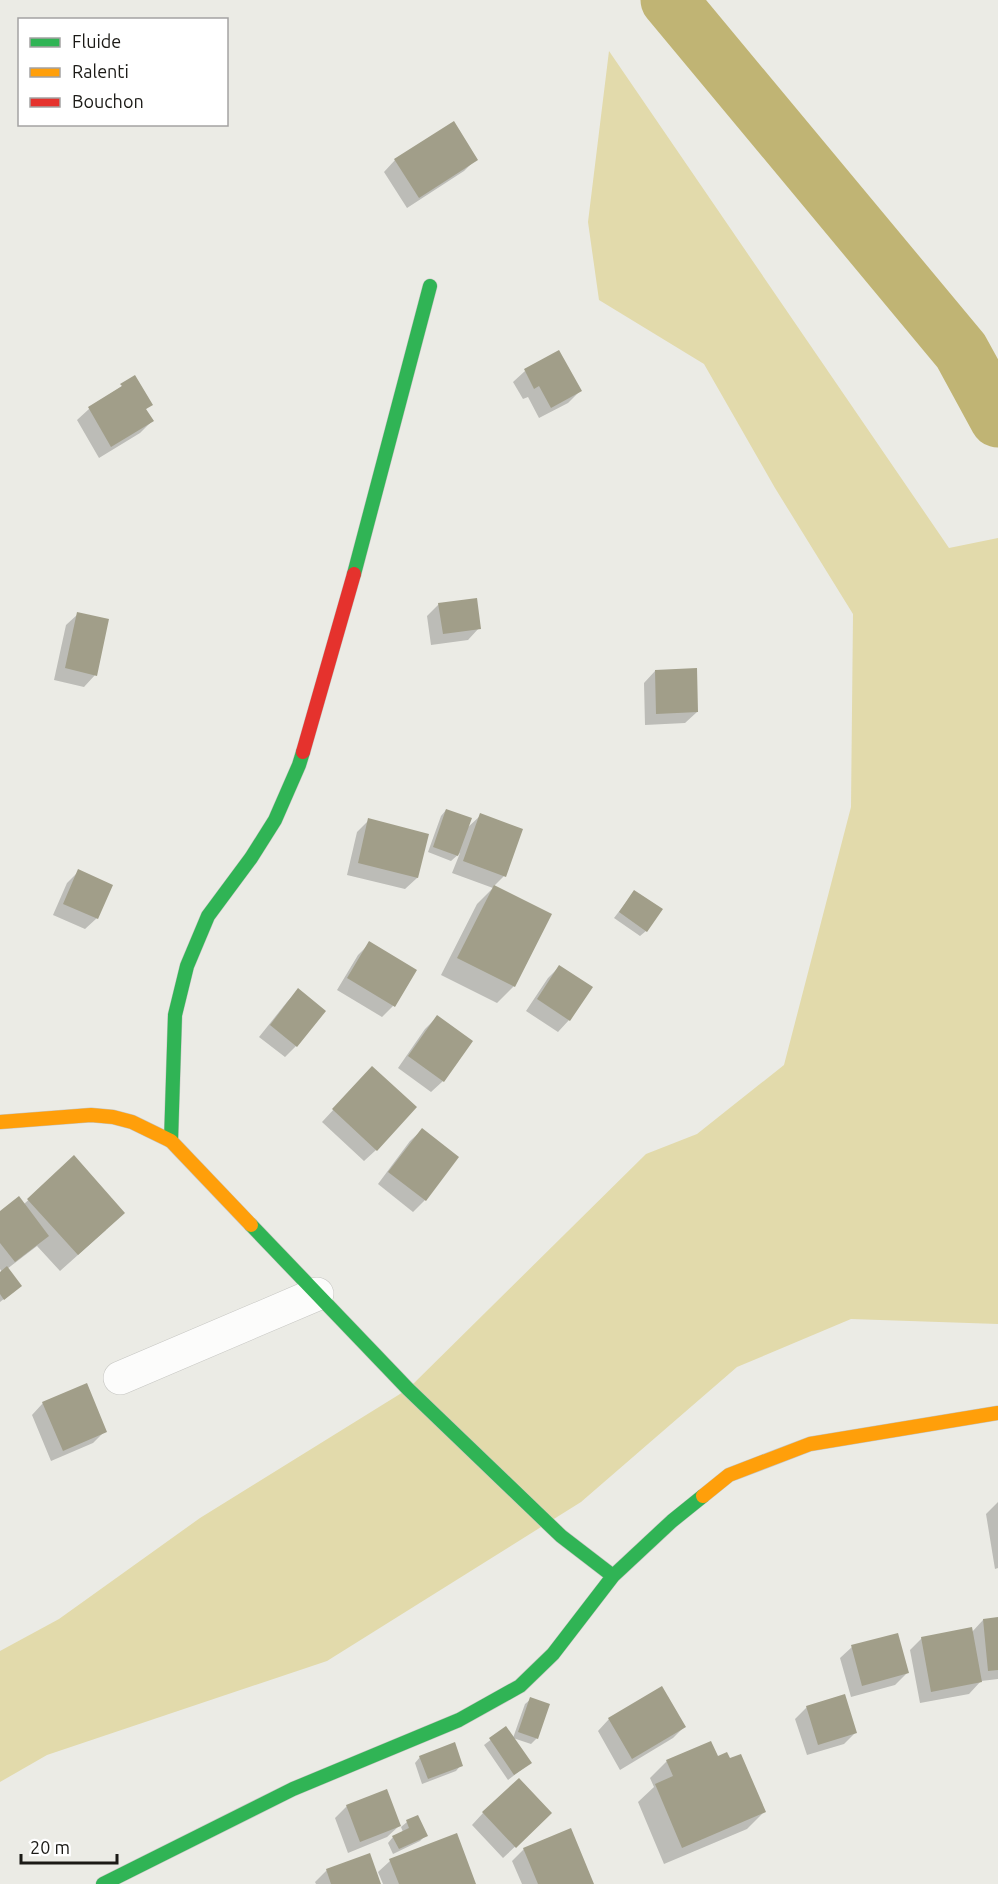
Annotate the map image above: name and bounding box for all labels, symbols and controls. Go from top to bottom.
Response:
legend [18,18,228,126]
text: Fluide [72,31,121,51]
text: Ralenti [72,61,129,81]
text: Bouchon [72,91,144,111]
scale bar [21,1827,117,1865]
text: 20 m [30,1837,70,1857]

